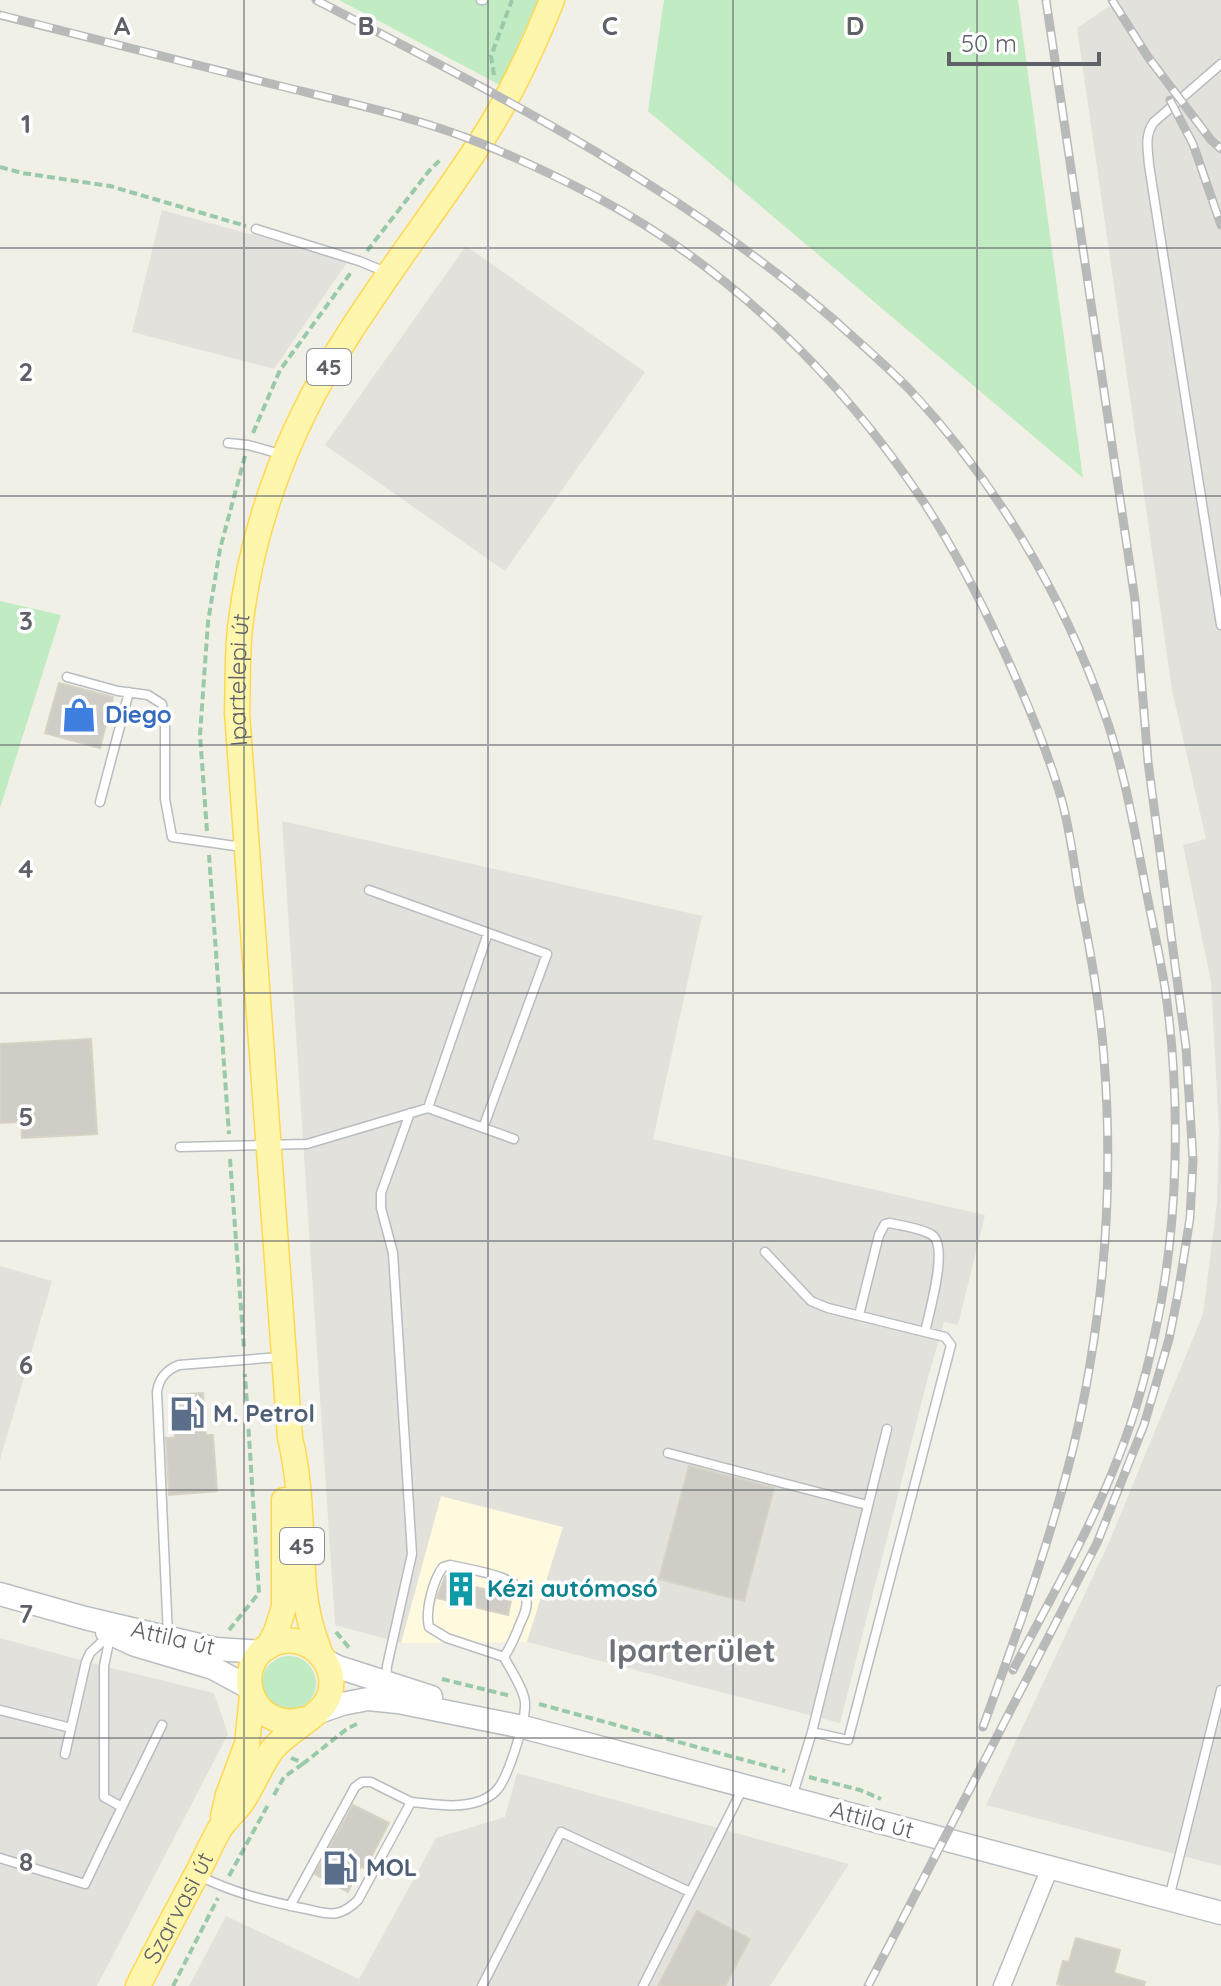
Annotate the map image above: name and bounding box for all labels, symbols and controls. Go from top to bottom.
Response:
text: A [114,9,131,42]
text: B [357,9,375,42]
text: C [602,9,618,42]
text: D [846,9,864,42]
scale bar [949,16,1099,66]
text: 50 m [961,28,1017,58]
text: 1 [21,107,31,140]
road number: 45 [307,349,351,385]
text: 2 [19,355,33,388]
text: 3 [19,604,33,637]
street label: Ipartelepi út [221,612,256,747]
shop icon: Diego [60,696,98,734]
place label: Diego [105,699,172,729]
text: 4 [18,852,34,885]
text: 5 [19,1100,33,1133]
text: 6 [19,1348,33,1381]
fuel station icon: M. Petrol [168,1395,206,1433]
place label: M. Petrol [213,1398,315,1428]
road number: 45 [280,1528,324,1564]
building icon: Kézi autómosó [442,1570,480,1608]
place label: Kézi autómosó [487,1573,658,1603]
text: 7 [19,1597,33,1630]
street label: Attila út [128,1613,218,1661]
district label: Iparterület [608,1630,776,1670]
street label: Attila út [827,1794,917,1845]
text: 8 [19,1845,33,1878]
street label: Szarvasi út [136,1847,219,1968]
fuel station icon: MOL [321,1849,359,1887]
place label: MOL [366,1852,417,1882]

